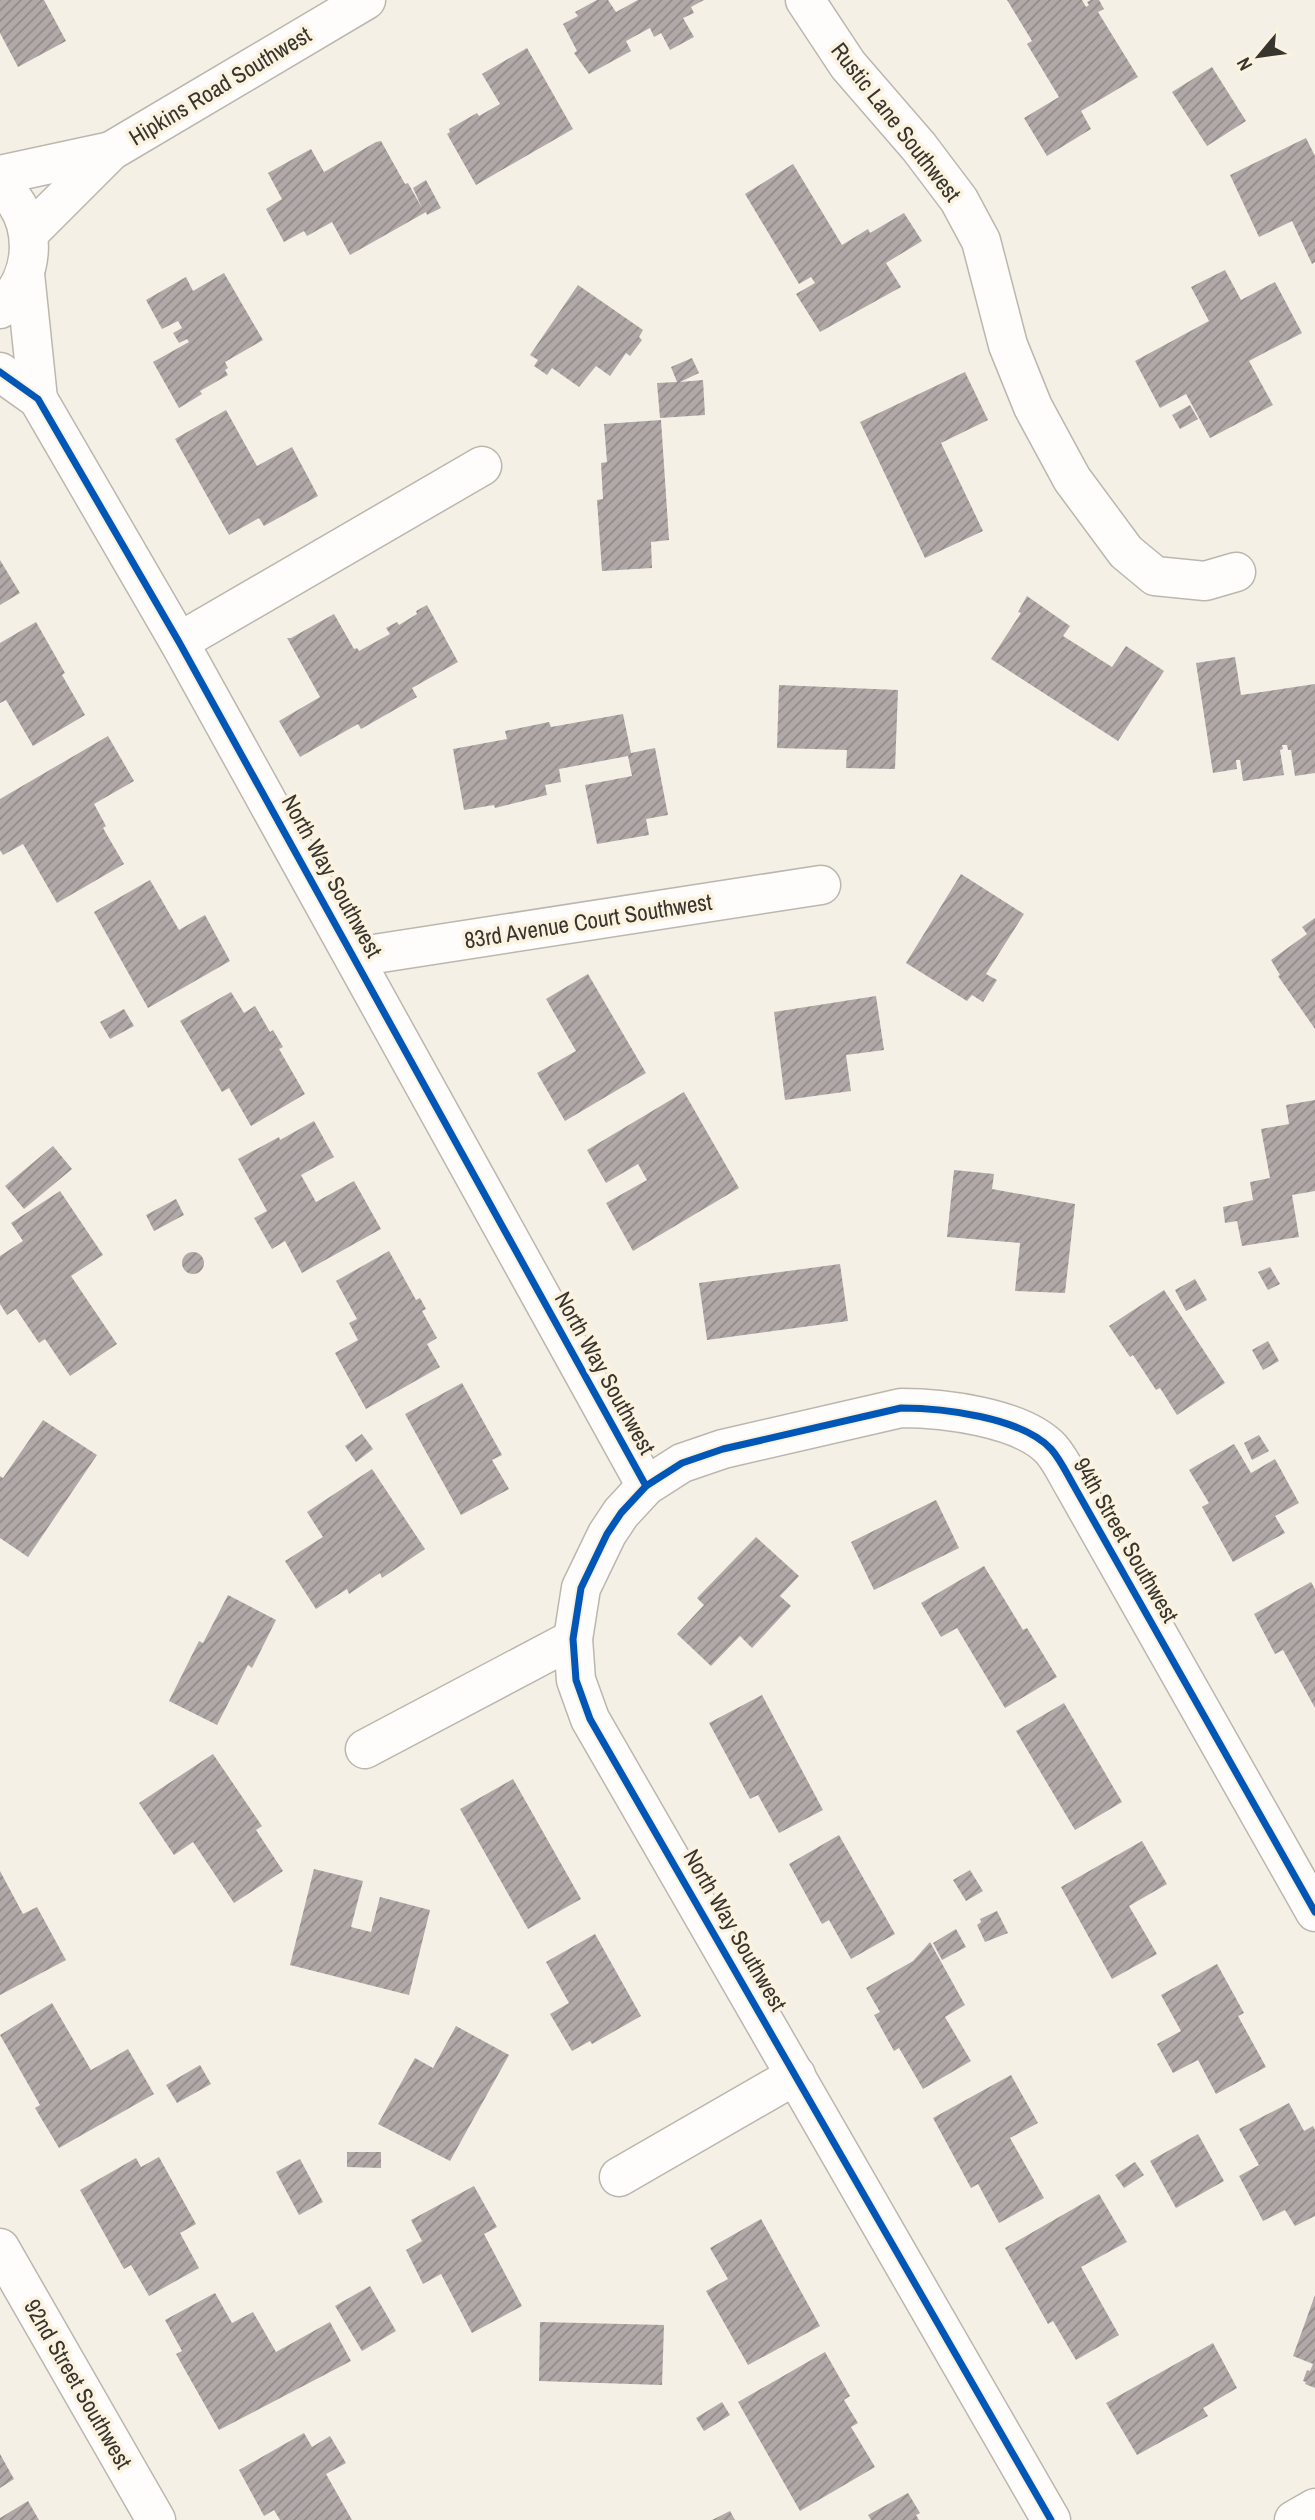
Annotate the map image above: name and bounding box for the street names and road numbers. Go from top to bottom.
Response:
street label: Hipkins Road Southwest [123,19,317,152]
street label: Rustic Lane Southwest [824,36,968,208]
street label: North Way Southwest [275,789,390,963]
street label: 83rd Avenue Court Southwest [462,886,714,955]
street label: North Way Southwest [548,1286,663,1460]
street label: 94th Street Southwest [1067,1452,1186,1628]
street label: North Way Southwest [677,1843,794,2016]
street label: 92nd Street Southwest [17,2293,140,2474]

